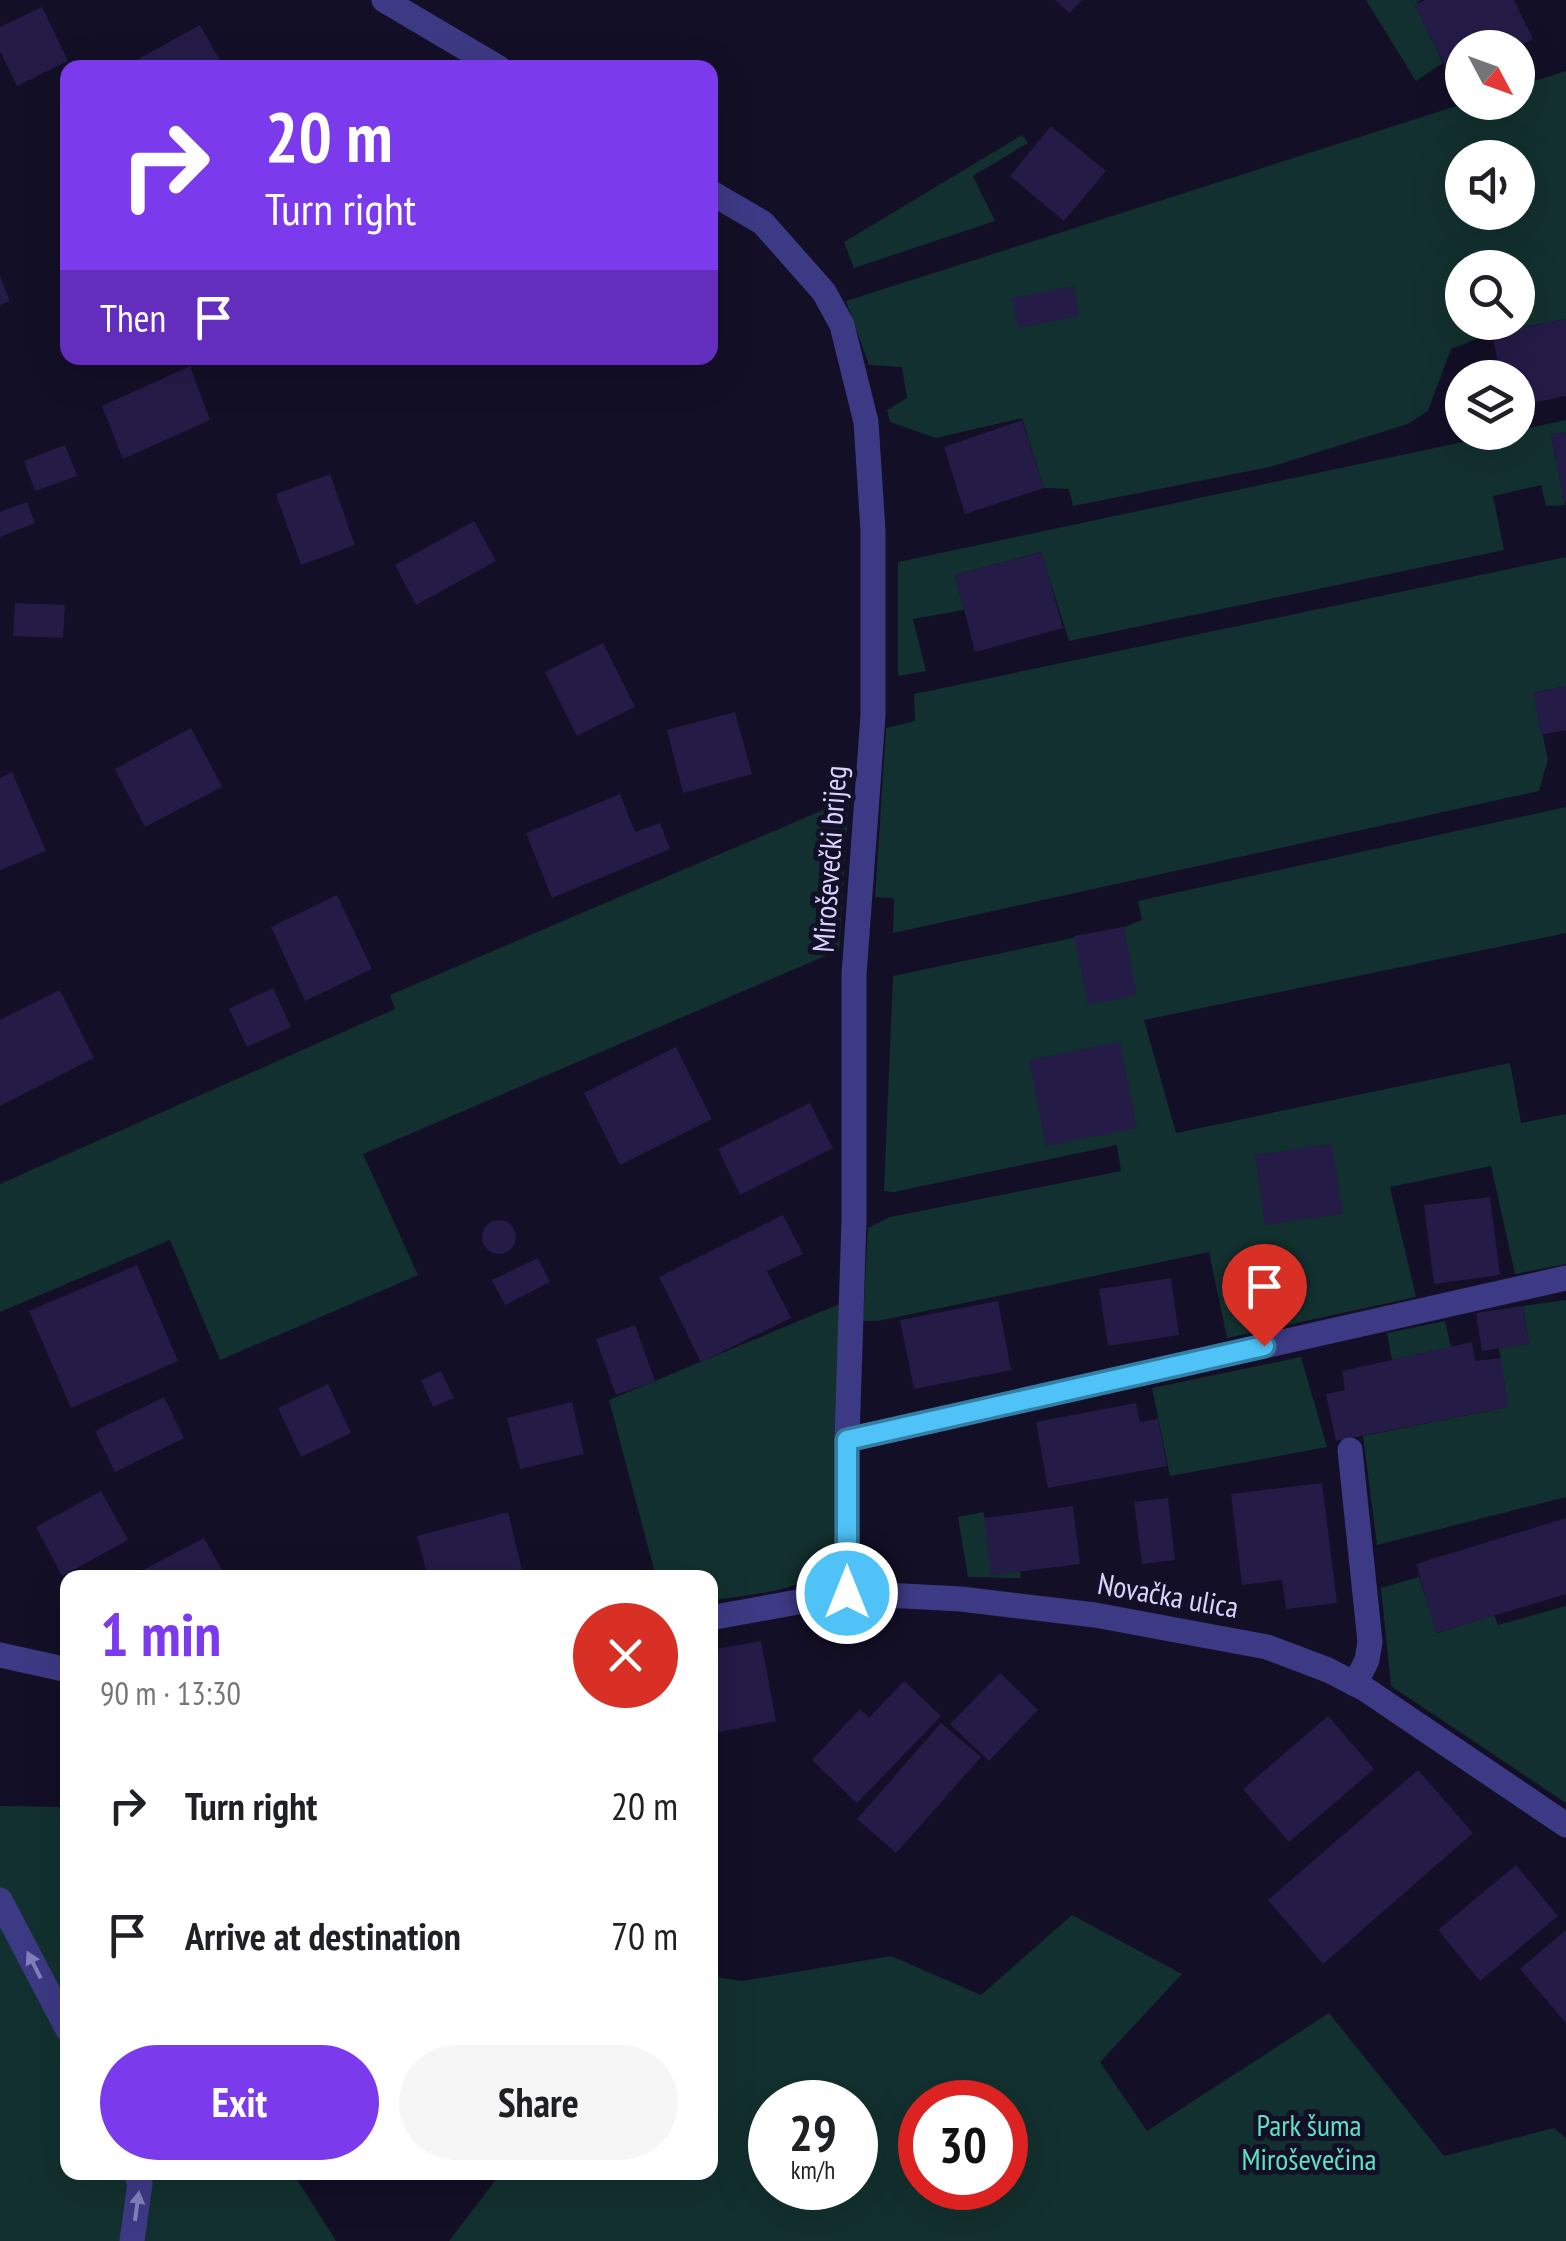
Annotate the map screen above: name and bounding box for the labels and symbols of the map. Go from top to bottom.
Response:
north arrow [1445,30,1535,120]
street label: Miroševečki brijeg [803,764,854,954]
pin [1222,1244,1307,1347]
position arrow [795,1541,899,1645]
street label: Novačka ulica [1095,1563,1242,1626]
one-way arrow [26,1950,43,1979]
speed limit sign: 30 [898,2080,1028,2210]
park label: Park šuma Miroševečina [1242,2105,1376,2178]
one-way arrow [129,2190,145,2222]

